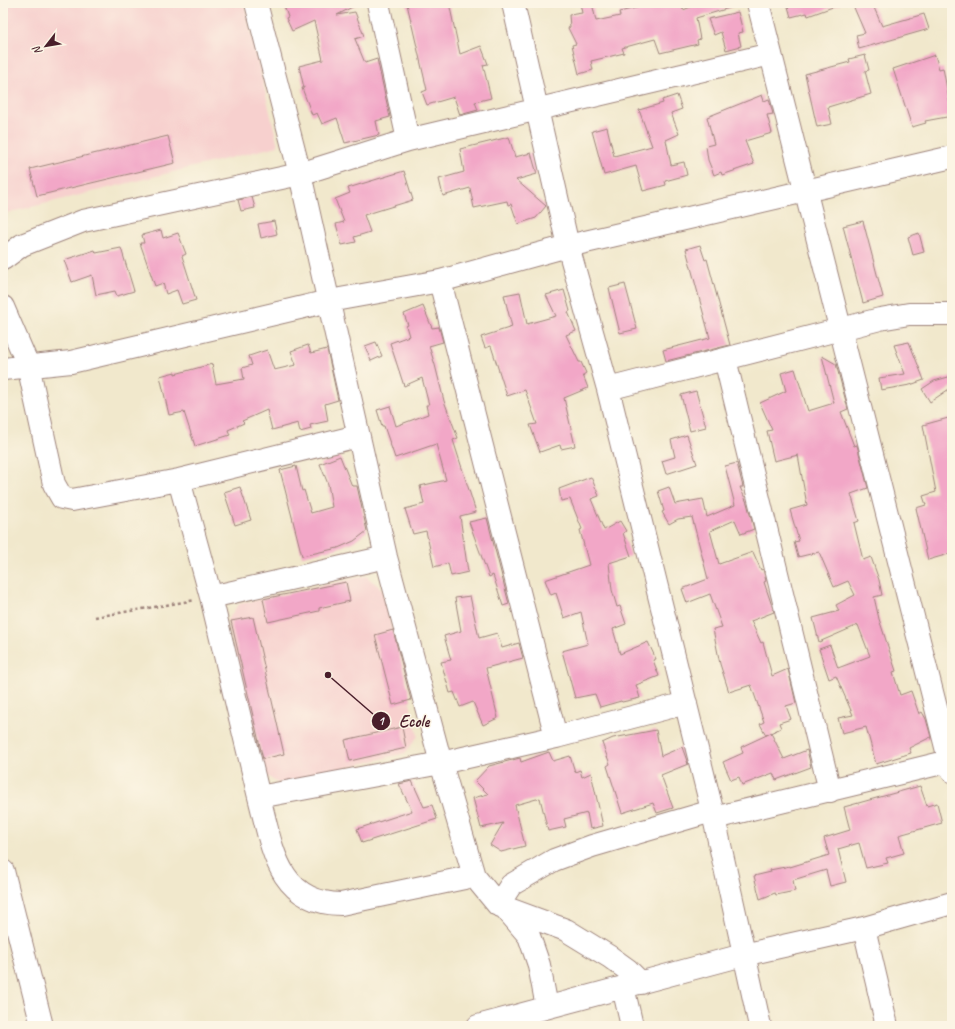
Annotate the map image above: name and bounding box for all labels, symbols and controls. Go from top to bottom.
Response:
north arrow [26,26,66,66]
text: N [29,43,45,58]
callout: Ecole [371,707,437,736]
text: Ecole [399,711,430,732]
text: 1 [378,713,385,729]

